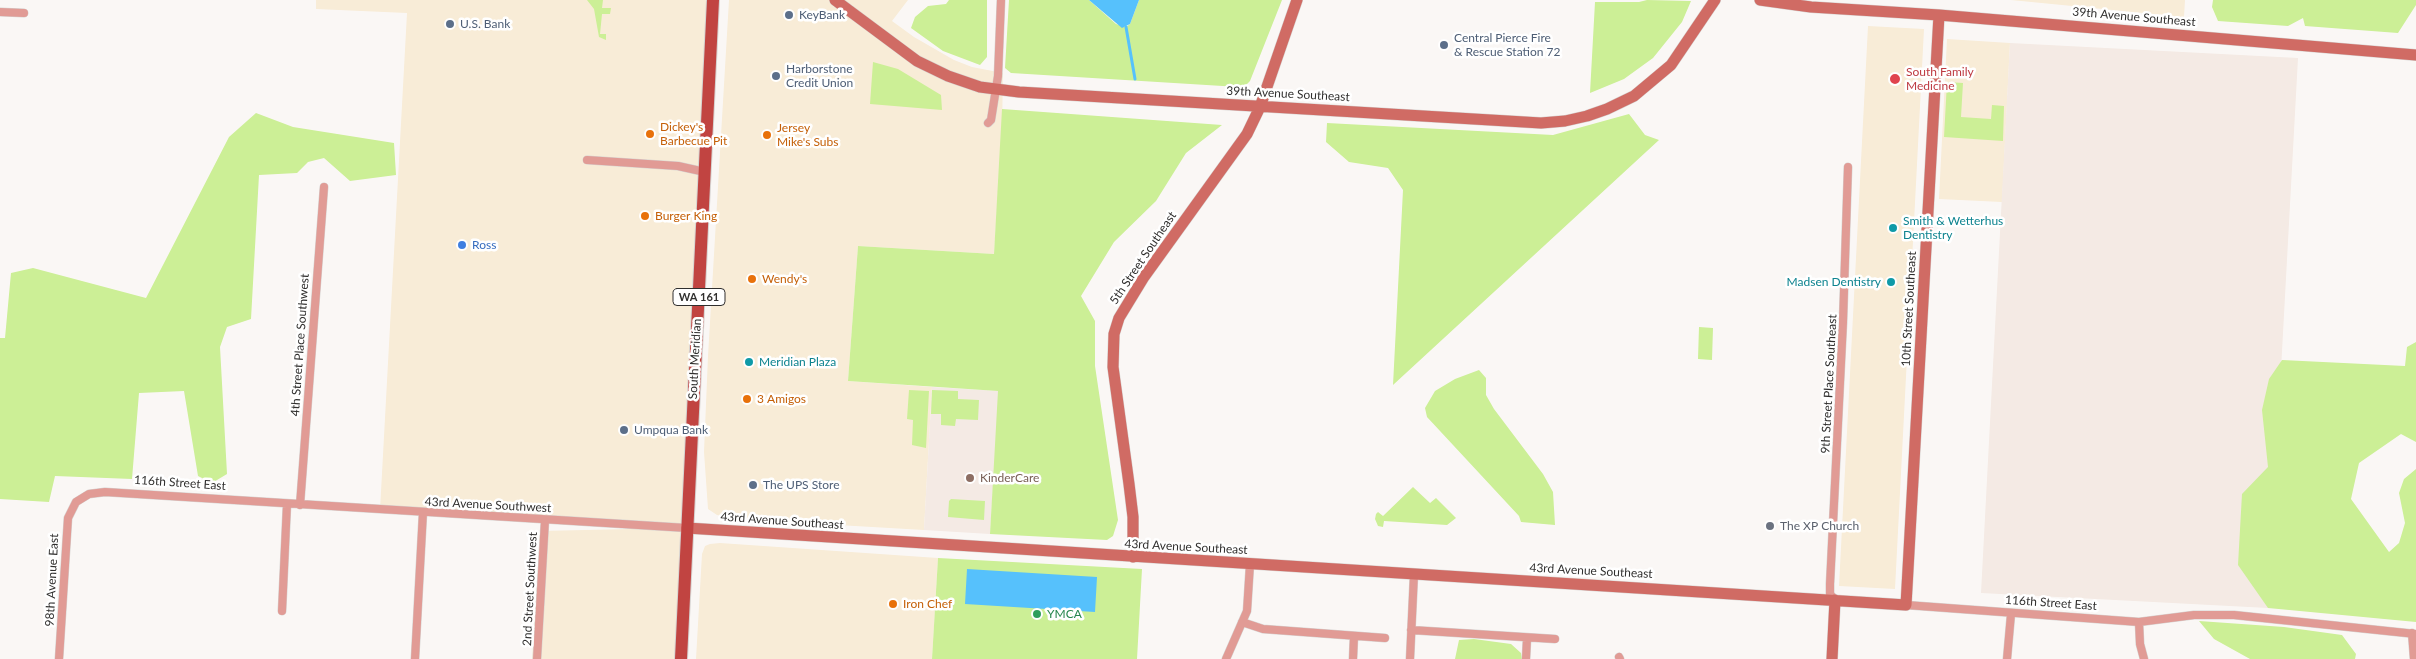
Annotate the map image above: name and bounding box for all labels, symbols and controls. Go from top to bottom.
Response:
street label: 39th Avenue Southeast [2072,4,2196,30]
place label: KeyBank [799,8,845,22]
marker: KeyBank [783,9,795,21]
place label: U.S. Bank [460,17,510,31]
marker: U.S. Bank [444,18,456,30]
place label: Central Pierce Fire & Rescue Station 72 [1454,31,1560,59]
marker: Central Pierce Fire & Rescue Station 72 [1438,39,1450,51]
place label: Harborstone Credit Union [786,62,853,90]
place label: South Family Medicine [1906,65,1974,93]
marker: Harborstone Credit Union [770,70,782,82]
marker: South Family Medicine [1888,72,1902,86]
street label: 39th Avenue Southeast [1226,84,1350,104]
place label: Dickey's Barbecue Pit [660,120,727,148]
place label: Jersey Mike's Subs [777,121,838,149]
marker: Dickey's Barbecue Pit [644,128,656,140]
marker: Jersey Mike's Subs [761,129,773,141]
place label: Burger King [655,209,717,223]
street label: 5th Street Southeast [1107,209,1179,307]
marker: Burger King [639,210,651,222]
place label: Smith & Wetterhus Dentistry [1903,214,2003,242]
marker: Smith & Wetterhus Dentistry [1887,222,1899,234]
place label: Ross [472,238,496,252]
marker: Ross [456,239,468,251]
street label: 10th Street Southeast [1899,251,1919,367]
place label: Wendy's [762,272,807,286]
street label: 4th Street Place Southwest [288,273,312,417]
marker: Wendy's [746,273,758,285]
place label: Madsen Dentistry [1787,275,1881,289]
marker: Madsen Dentistry [1885,276,1897,288]
road number: WA 161 [673,288,725,306]
street label: 9th Street Place Southeast [1818,314,1840,454]
street label: South Meridian [686,318,704,400]
place label: Meridian Plaza [759,355,836,369]
marker: Meridian Plaza [743,356,755,368]
place label: 3 Amigos [757,392,806,406]
marker: 3 Amigos [741,393,753,405]
place label: Umpqua Bank [634,423,708,437]
marker: Umpqua Bank [618,424,630,436]
place label: KinderCare [980,471,1039,485]
marker: KinderCare [964,472,976,484]
street label: 116th Street East [134,473,226,493]
place label: The UPS Store [763,478,839,492]
marker: The UPS Store [747,479,759,491]
street label: 43rd Avenue Southwest [424,494,552,516]
street label: 43rd Avenue Southeast [720,510,844,532]
place label: The XP Church [1780,519,1859,533]
marker: The XP Church [1764,520,1776,532]
street label: 2nd Street Southwest [520,532,540,646]
street label: 98th Avenue East [42,533,62,627]
street label: 43rd Avenue Southeast [1124,537,1248,557]
street label: 43rd Avenue Southeast [1529,561,1653,581]
street label: 116th Street East [2005,593,2097,613]
place label: Iron Chef [903,597,952,611]
marker: Iron Chef [887,598,899,610]
place label: YMCA [1047,607,1082,621]
marker: YMCA [1031,608,1043,620]

